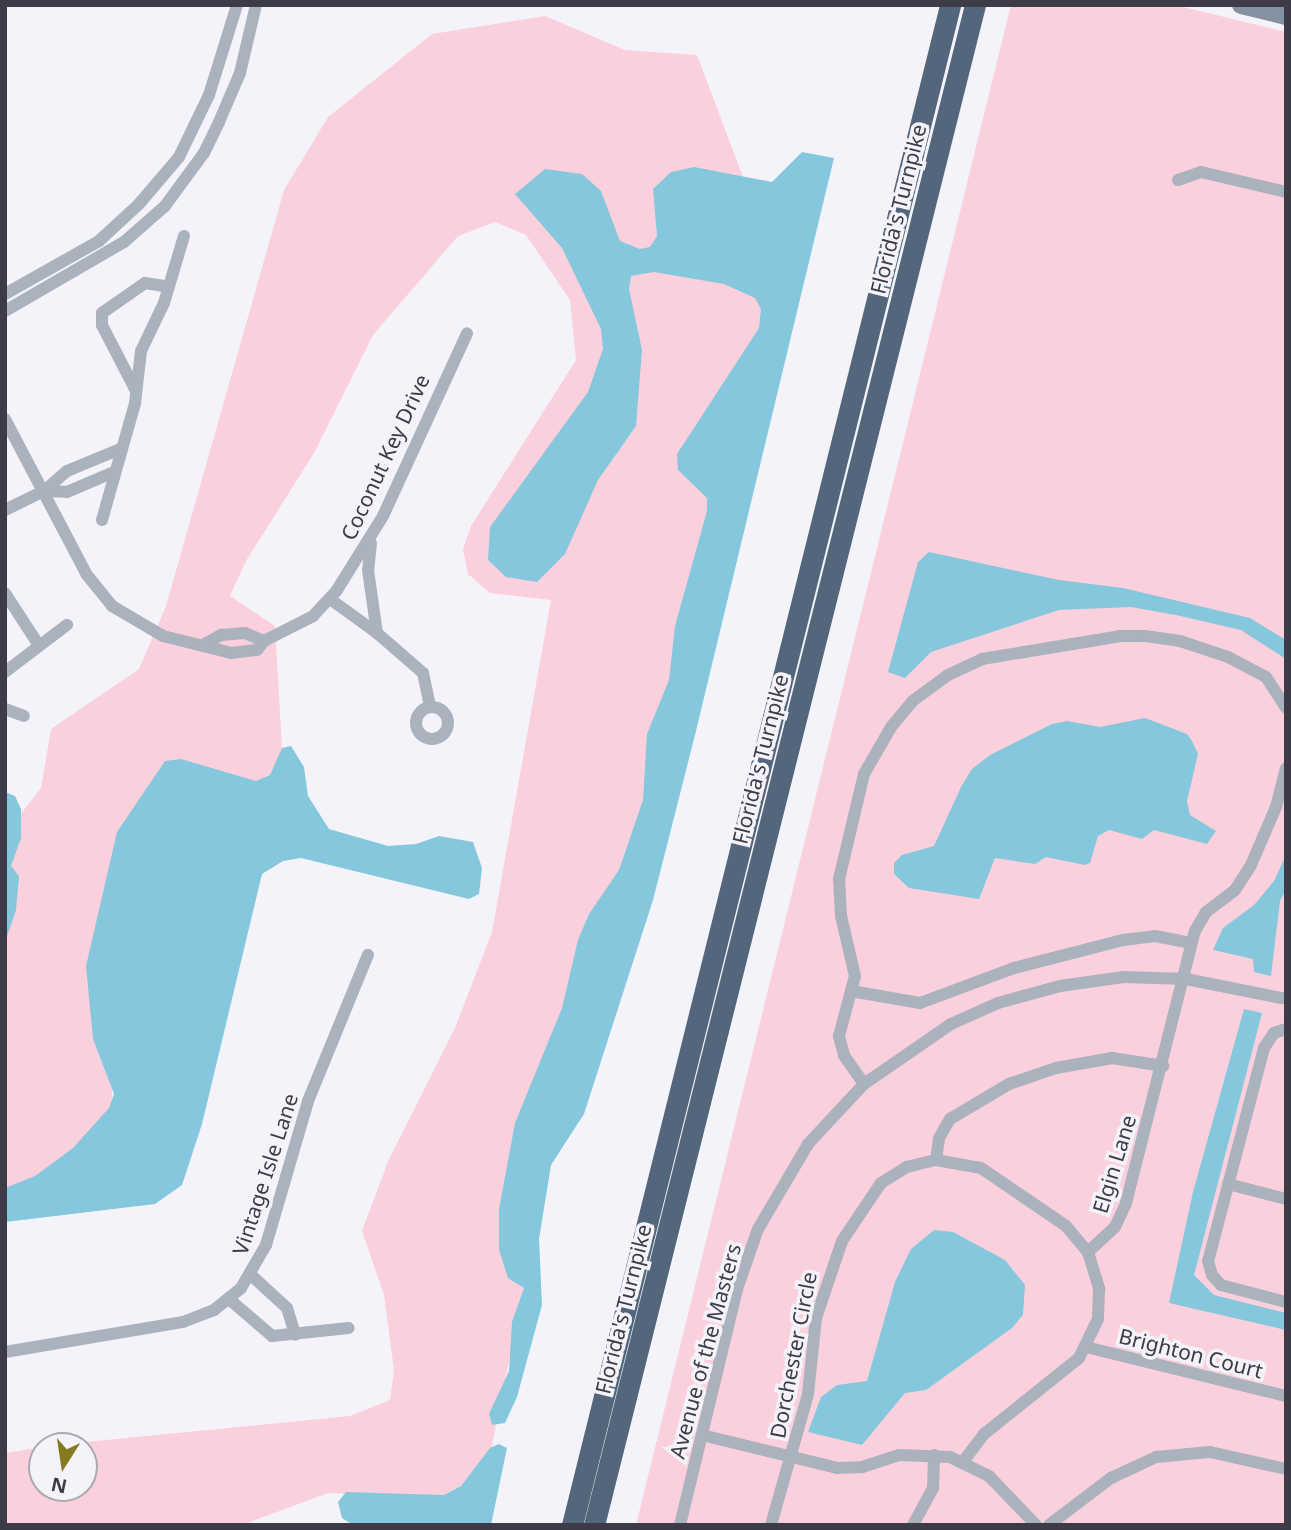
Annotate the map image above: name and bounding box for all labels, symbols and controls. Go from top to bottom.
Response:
street label: Florida's Turnpike [865,122,931,296]
street label: Coconut Key Drive [335,370,435,544]
street label: Florida's Turnpike [727,672,793,846]
street label: Vintage Isle Lane [227,1090,303,1258]
street label: Elgin Lane [1087,1112,1141,1216]
street label: Florida's Turnpike [590,1222,656,1396]
street label: Avenue of the Masters [664,1241,746,1461]
street label: Dorchester Circle [764,1270,822,1440]
street label: Brighton Court [1116,1323,1266,1383]
north arrow [28,1432,98,1502]
text: N [49,1471,69,1500]

